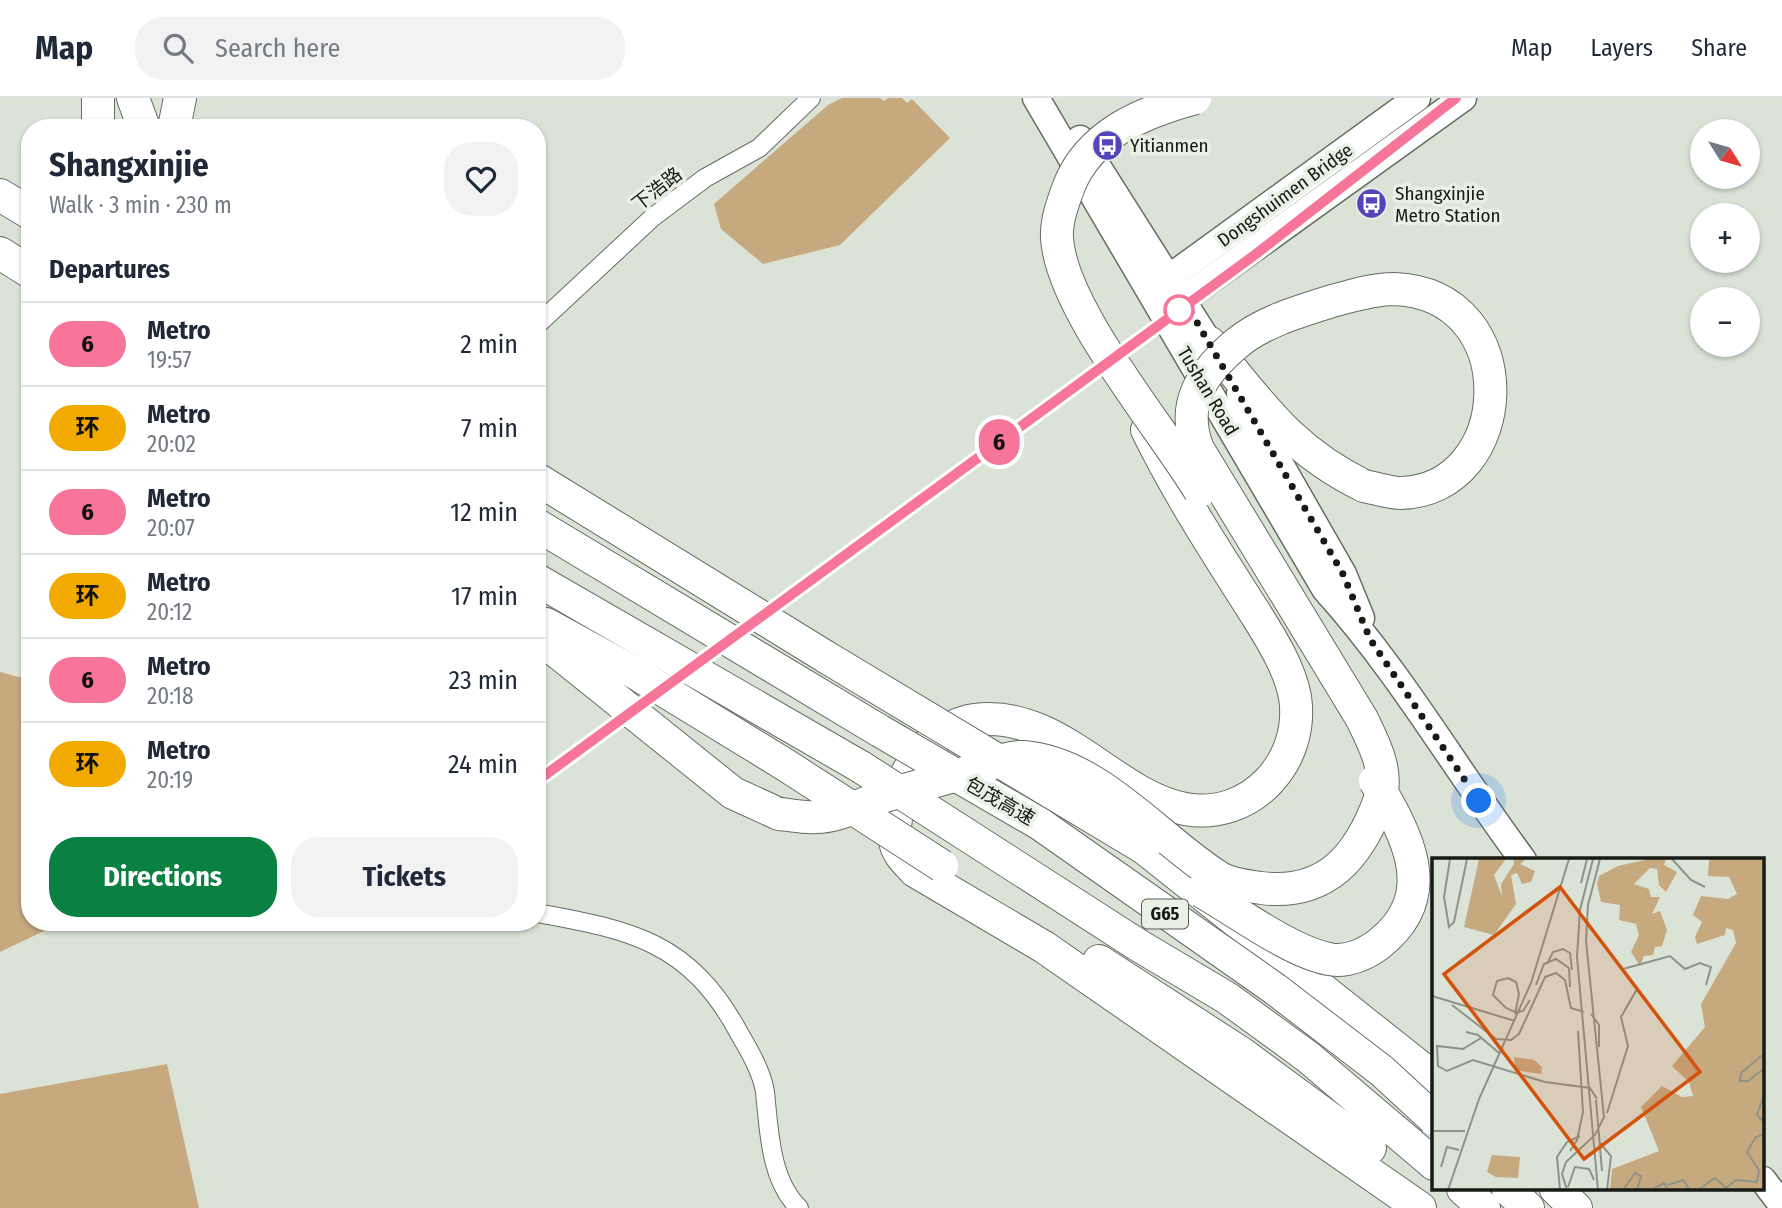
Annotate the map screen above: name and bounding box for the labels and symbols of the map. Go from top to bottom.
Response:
north arrow [1690,119,1760,189]
bus stop icon: Yitianmen [1090,128,1124,162]
place label: Yitianmen [1130,134,1209,157]
street label: Dongshuimen Bridge [1213,138,1357,252]
street label: 下浩路 [627,162,687,216]
place label: Shangxinjie Metro Station [1395,182,1501,227]
bus stop icon: Shangxinjie Metro Station [1355,187,1389,221]
unlabelled marker [1164,295,1194,325]
street label: Tushan Road [1173,343,1243,439]
line badge: 6 [976,419,1022,465]
street label: 包茂高速 [961,772,1039,830]
your location [1461,783,1496,818]
inset map [1432,858,1764,1190]
road number: G65 [1142,900,1188,928]

